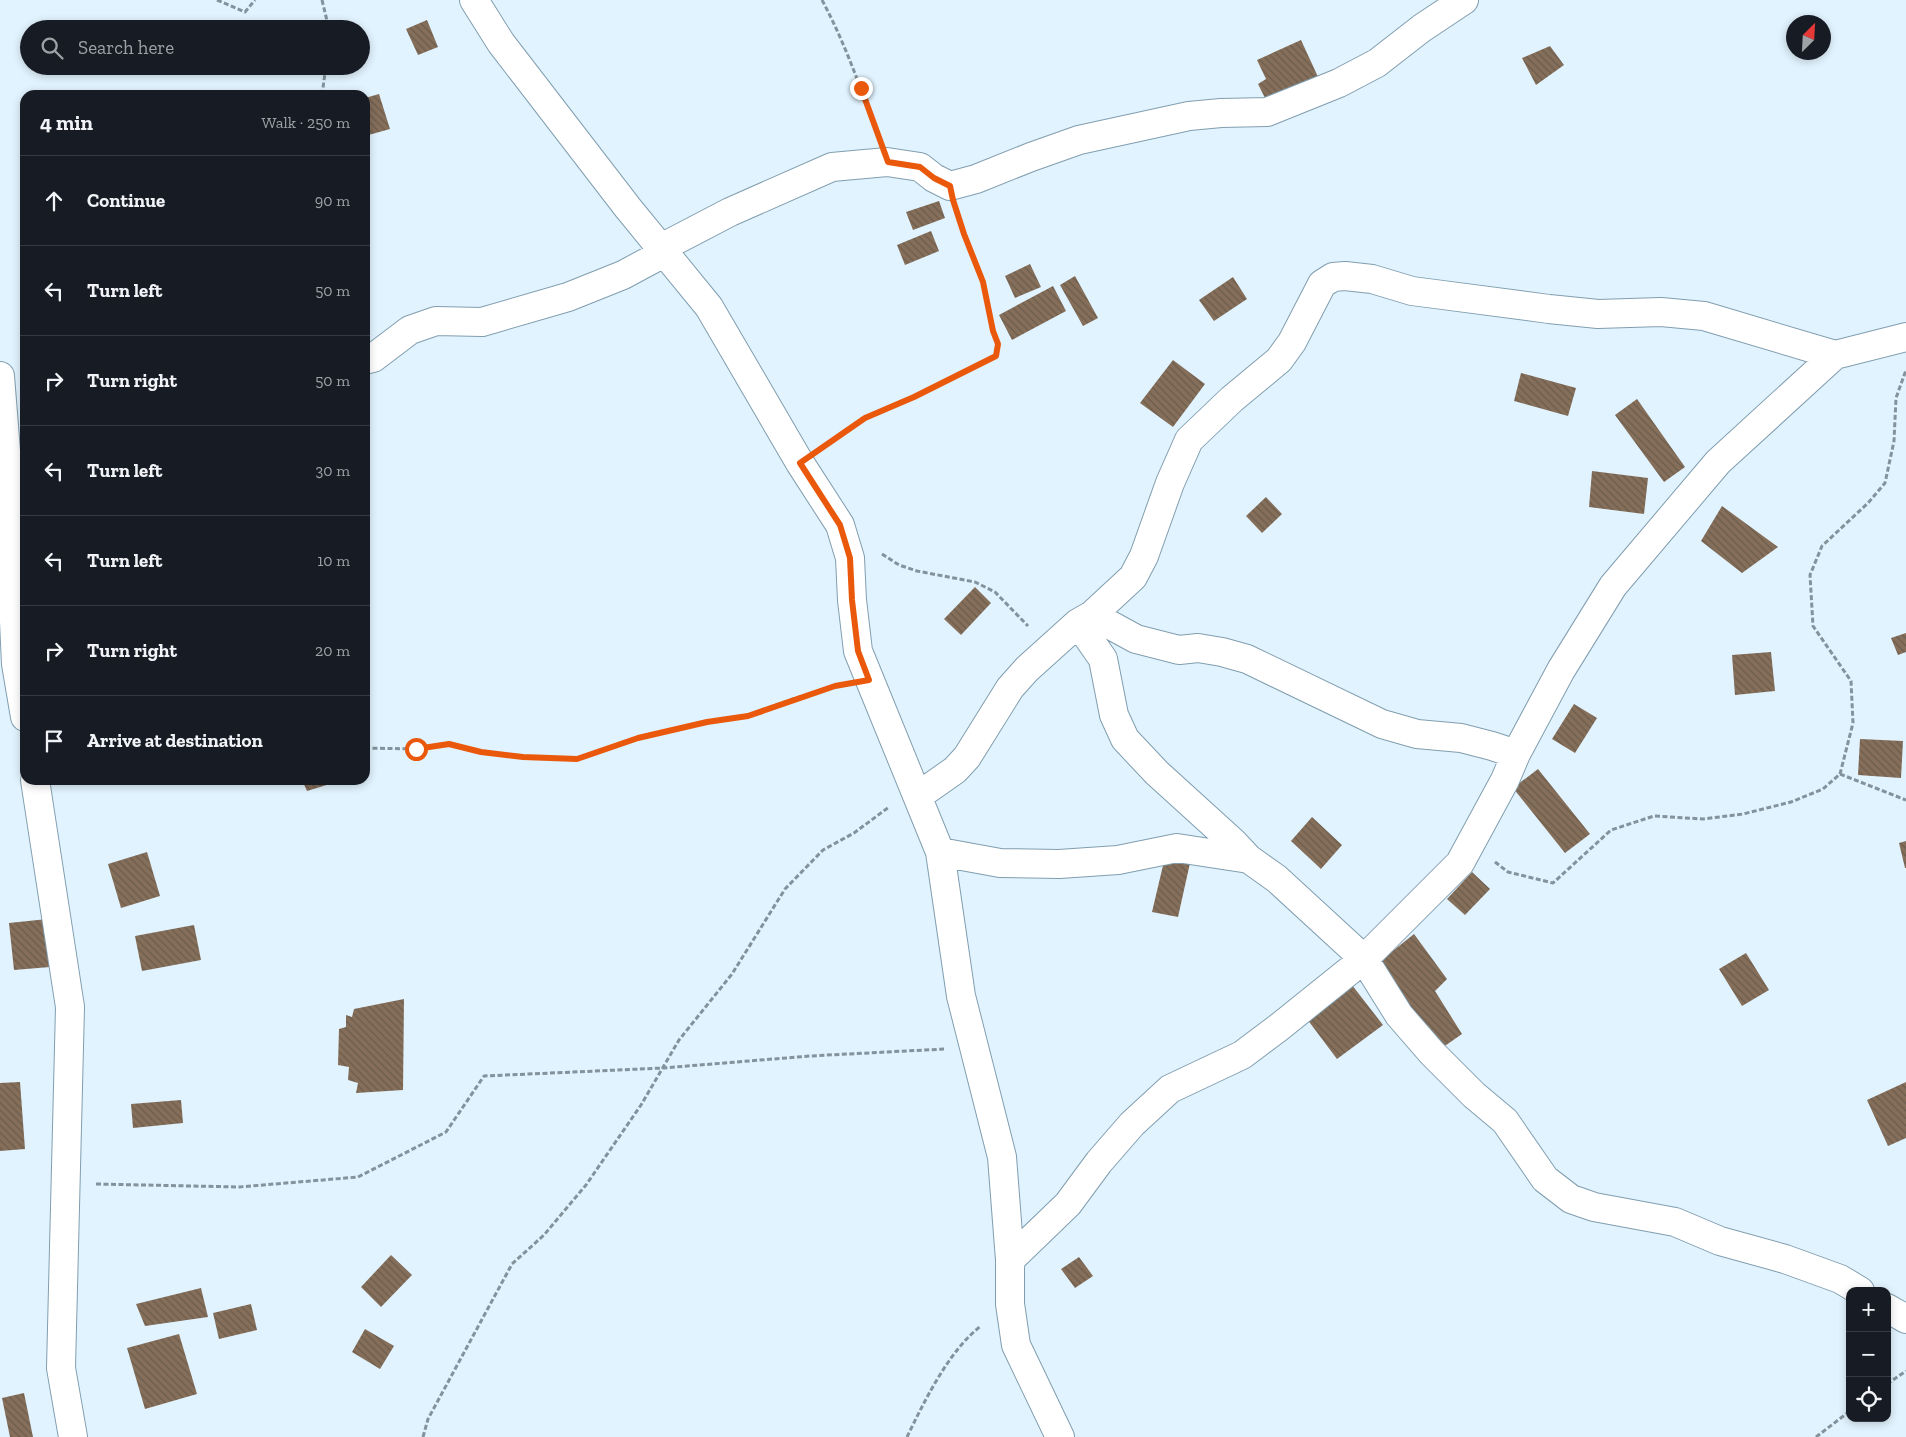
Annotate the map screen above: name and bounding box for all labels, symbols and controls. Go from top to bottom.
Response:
north arrow [1786,15,1831,60]
search box [20,20,370,75]
icon: search [38,34,66,62]
text: Search here [78,36,174,59]
route end [850,77,873,100]
text: 4 min [40,110,93,135]
text: Walk · 250 m [262,113,350,132]
icon: ahead [40,187,68,215]
text: Continue [87,189,165,212]
text: 90 m [315,191,350,210]
icon: left [40,277,68,305]
text: Turn left [87,279,162,302]
text: 50 m [315,281,350,300]
icon: right [40,367,68,395]
text: Turn right [87,369,177,392]
text: 50 m [315,371,350,390]
icon: left [40,457,68,485]
text: Turn left [87,459,162,482]
text: 30 m [316,461,350,480]
icon: left [40,547,68,575]
text: Turn left [87,549,162,572]
text: 10 m [317,551,350,570]
icon: right [40,637,68,665]
text: Turn right [87,639,177,662]
text: 20 m [315,641,350,660]
icon: arrive [40,727,68,755]
text: Arrive at destination [87,729,263,752]
route start [405,738,428,761]
map controls [1846,1287,1891,1422]
button: + [1846,1287,1891,1332]
button: − [1846,1332,1891,1377]
button: locate [1846,1377,1891,1422]

